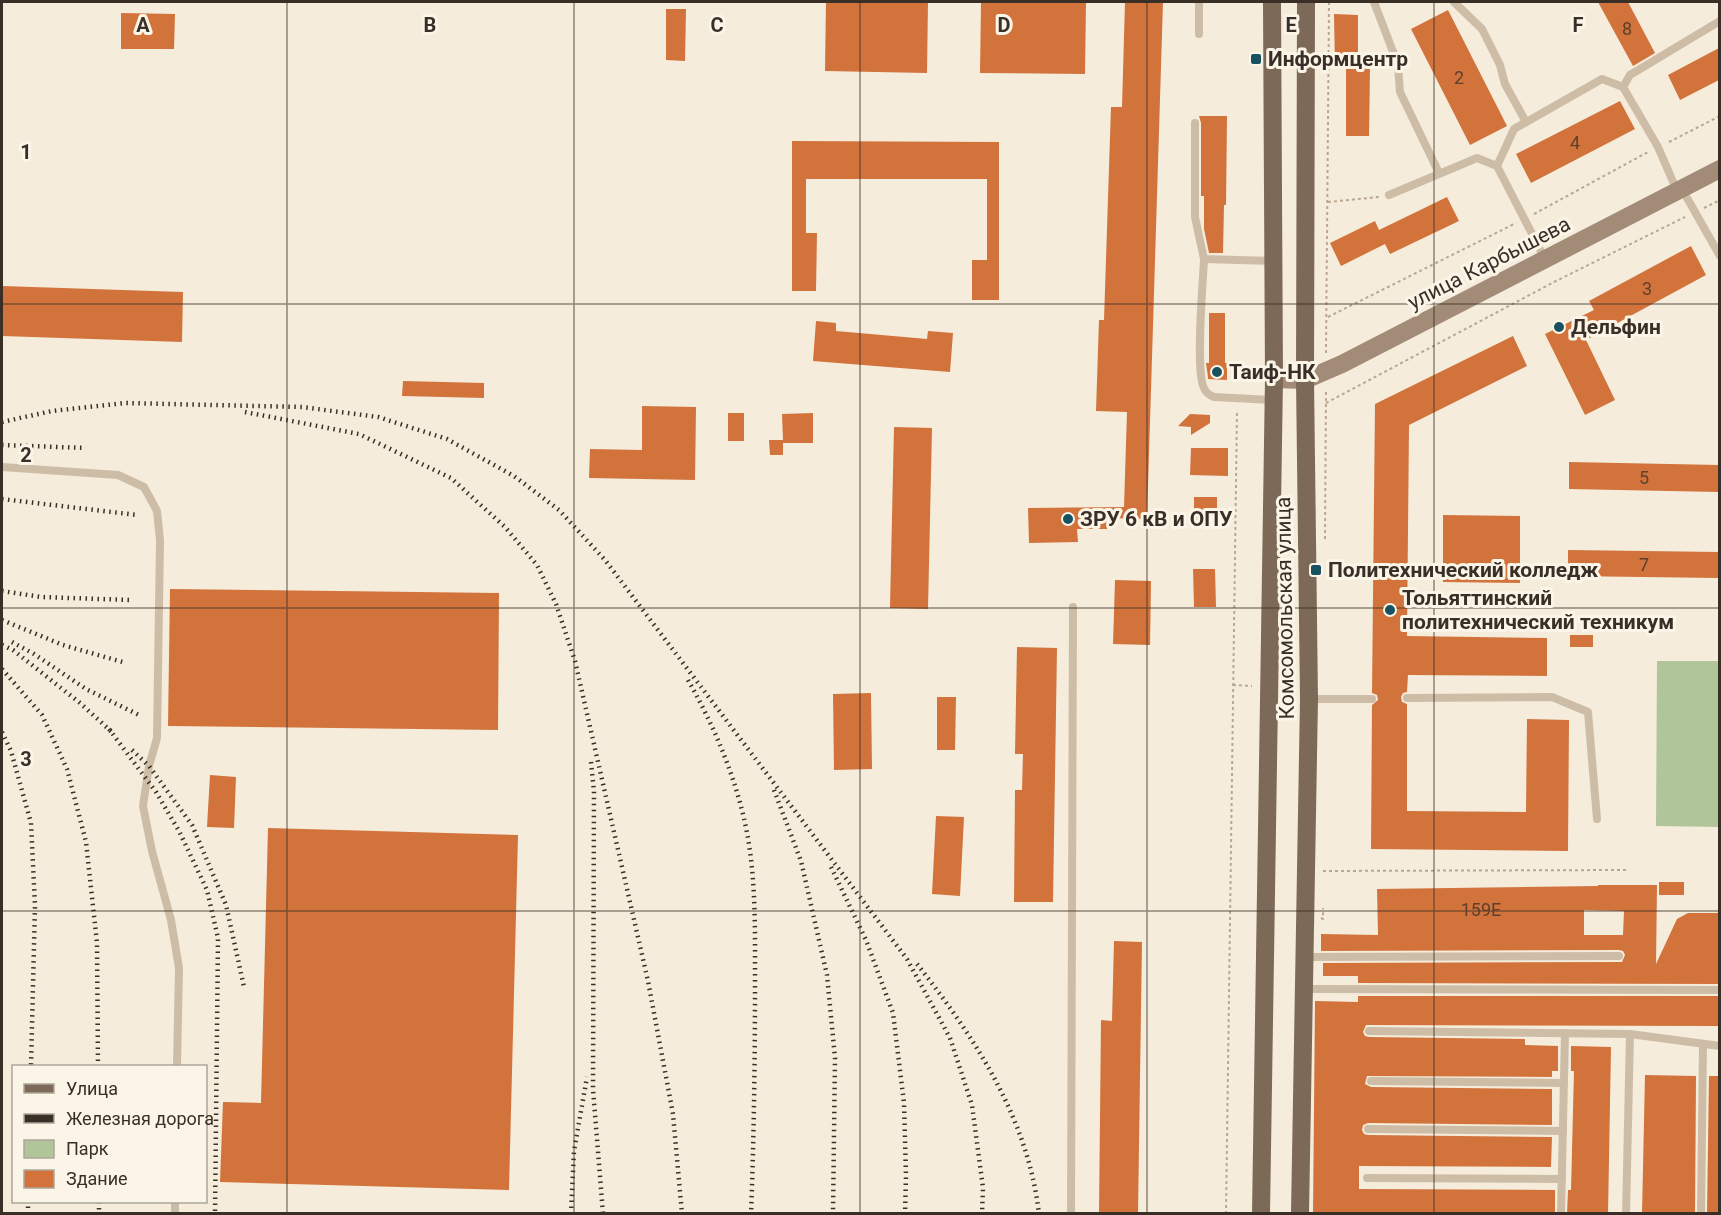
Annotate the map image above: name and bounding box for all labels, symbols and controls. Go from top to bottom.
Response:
text: A [136,13,150,37]
text: B [424,13,436,37]
text: C [710,13,724,37]
text: D [998,13,1011,37]
text: E [1285,13,1297,37]
text: F [1573,13,1584,37]
house number: 8 [1622,18,1632,39]
place label: Информцентр [1268,47,1408,71]
marker: Информцентр [1249,52,1263,66]
house number: 2 [1454,67,1464,88]
house number: 4 [1570,132,1580,153]
text: 1 [20,140,32,164]
street label: улица Карбышева [1404,212,1574,314]
house number: 3 [1642,278,1652,299]
place label: Дельфин [1571,315,1661,339]
marker: Дельфин [1552,320,1566,334]
place label: Таиф-НК [1229,360,1316,384]
marker: Таиф-НК [1210,365,1224,379]
text: 2 [20,443,32,467]
house number: 5 [1639,467,1649,488]
street label: Комсомольская улица [1271,496,1299,720]
place label: ЗРУ 6 кВ и ОПУ [1080,507,1232,531]
marker: ЗРУ 6 кВ и ОПУ [1061,512,1075,526]
house number: 7 [1639,554,1649,575]
place label: Политехнический колледж [1328,558,1598,582]
marker: Политехнический колледж [1309,563,1323,577]
place label: Тольяттинский политехнический техникум [1402,586,1674,634]
marker: Тольяттинский политехнический техникум [1383,603,1397,617]
text: 3 [20,747,32,771]
house number: 159Е [1461,899,1501,920]
legend [12,1065,207,1203]
text: Улица [66,1078,118,1099]
text: Железная дорога [66,1108,214,1129]
text: Парк [66,1138,109,1159]
text: Здание [66,1168,128,1189]

